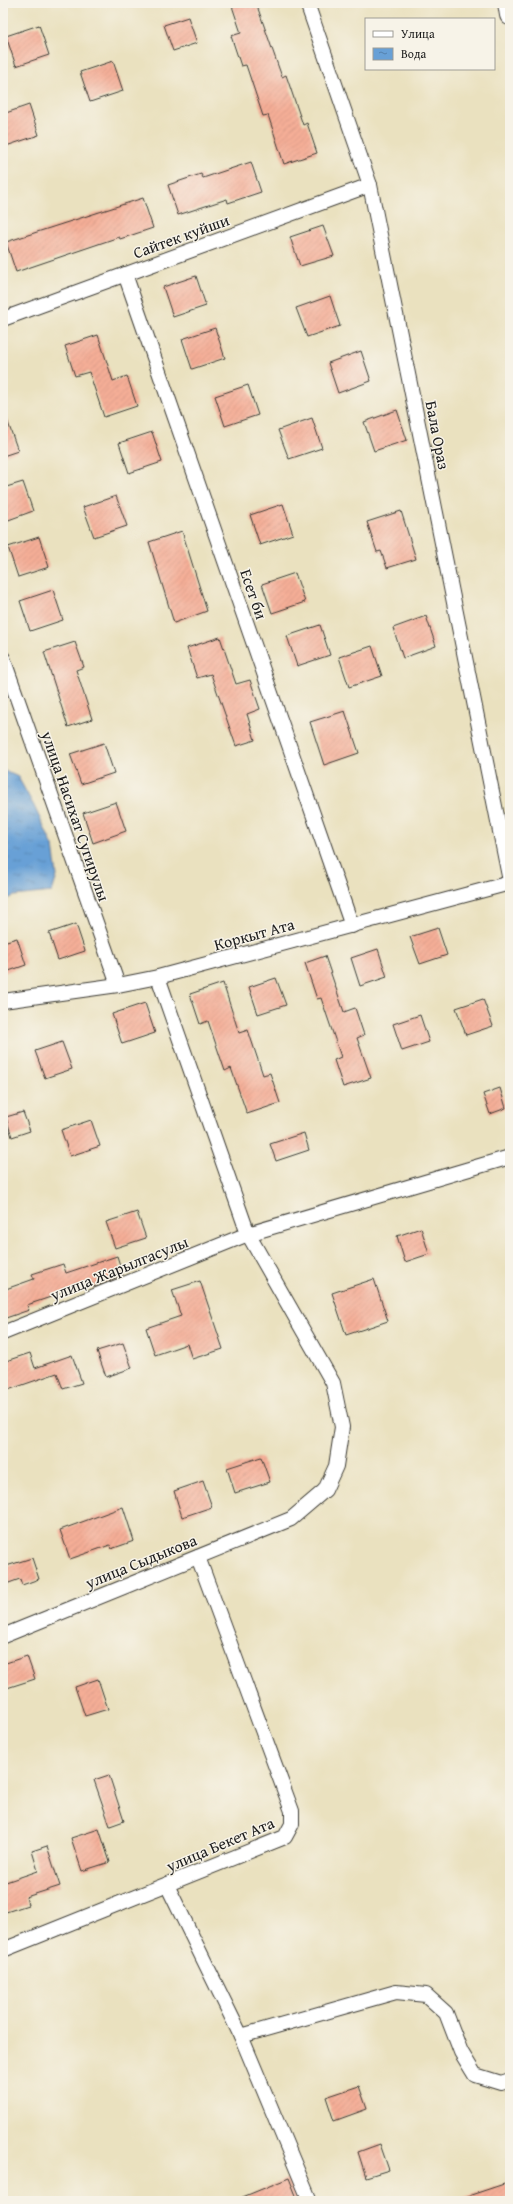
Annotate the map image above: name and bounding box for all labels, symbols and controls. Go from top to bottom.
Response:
legend [365,18,495,70]
text: Улица [401,25,435,42]
text: Вода [401,45,426,62]
street label: Сайтек куйши [130,207,233,264]
street label: Бала Ораз [420,399,456,471]
street label: Есет би [234,566,274,623]
street label: улица Насихат Сугирулы [35,727,116,904]
street label: Коркыт Ата [211,912,297,956]
street label: улица Жарылгасулы [46,1229,192,1307]
street label: улица Сыдыкова [81,1528,201,1595]
street label: улица Бекет Ата [161,1810,278,1878]

